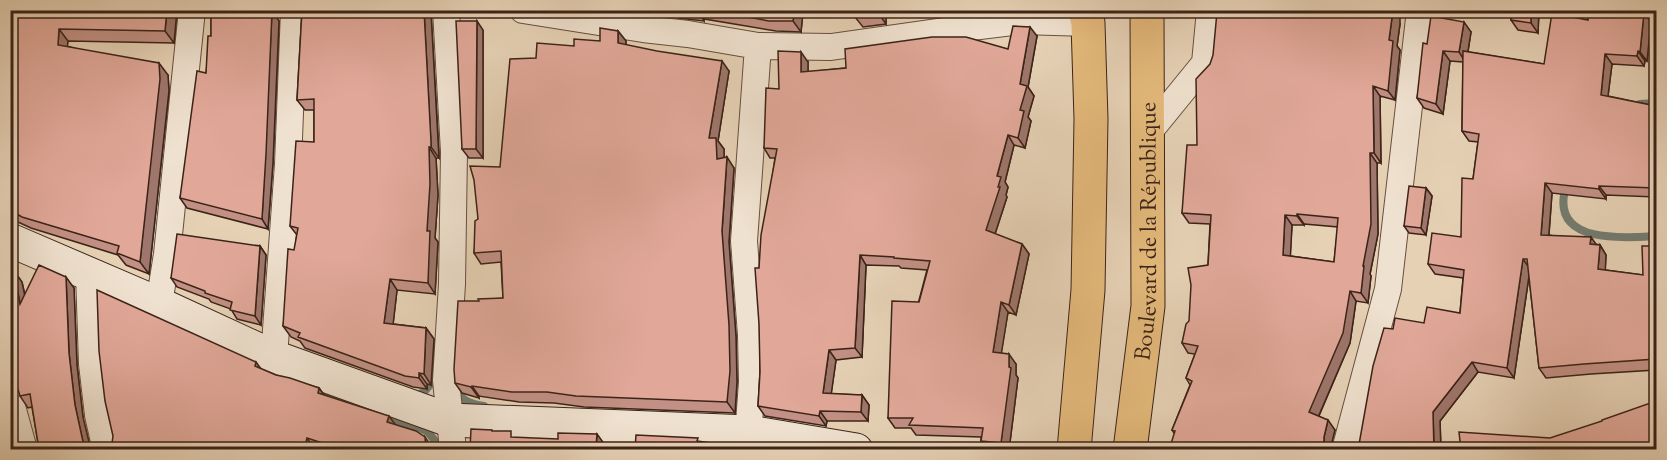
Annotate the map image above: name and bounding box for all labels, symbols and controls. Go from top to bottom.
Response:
street label: Boulevard de la République [1128,102,1167,362]

